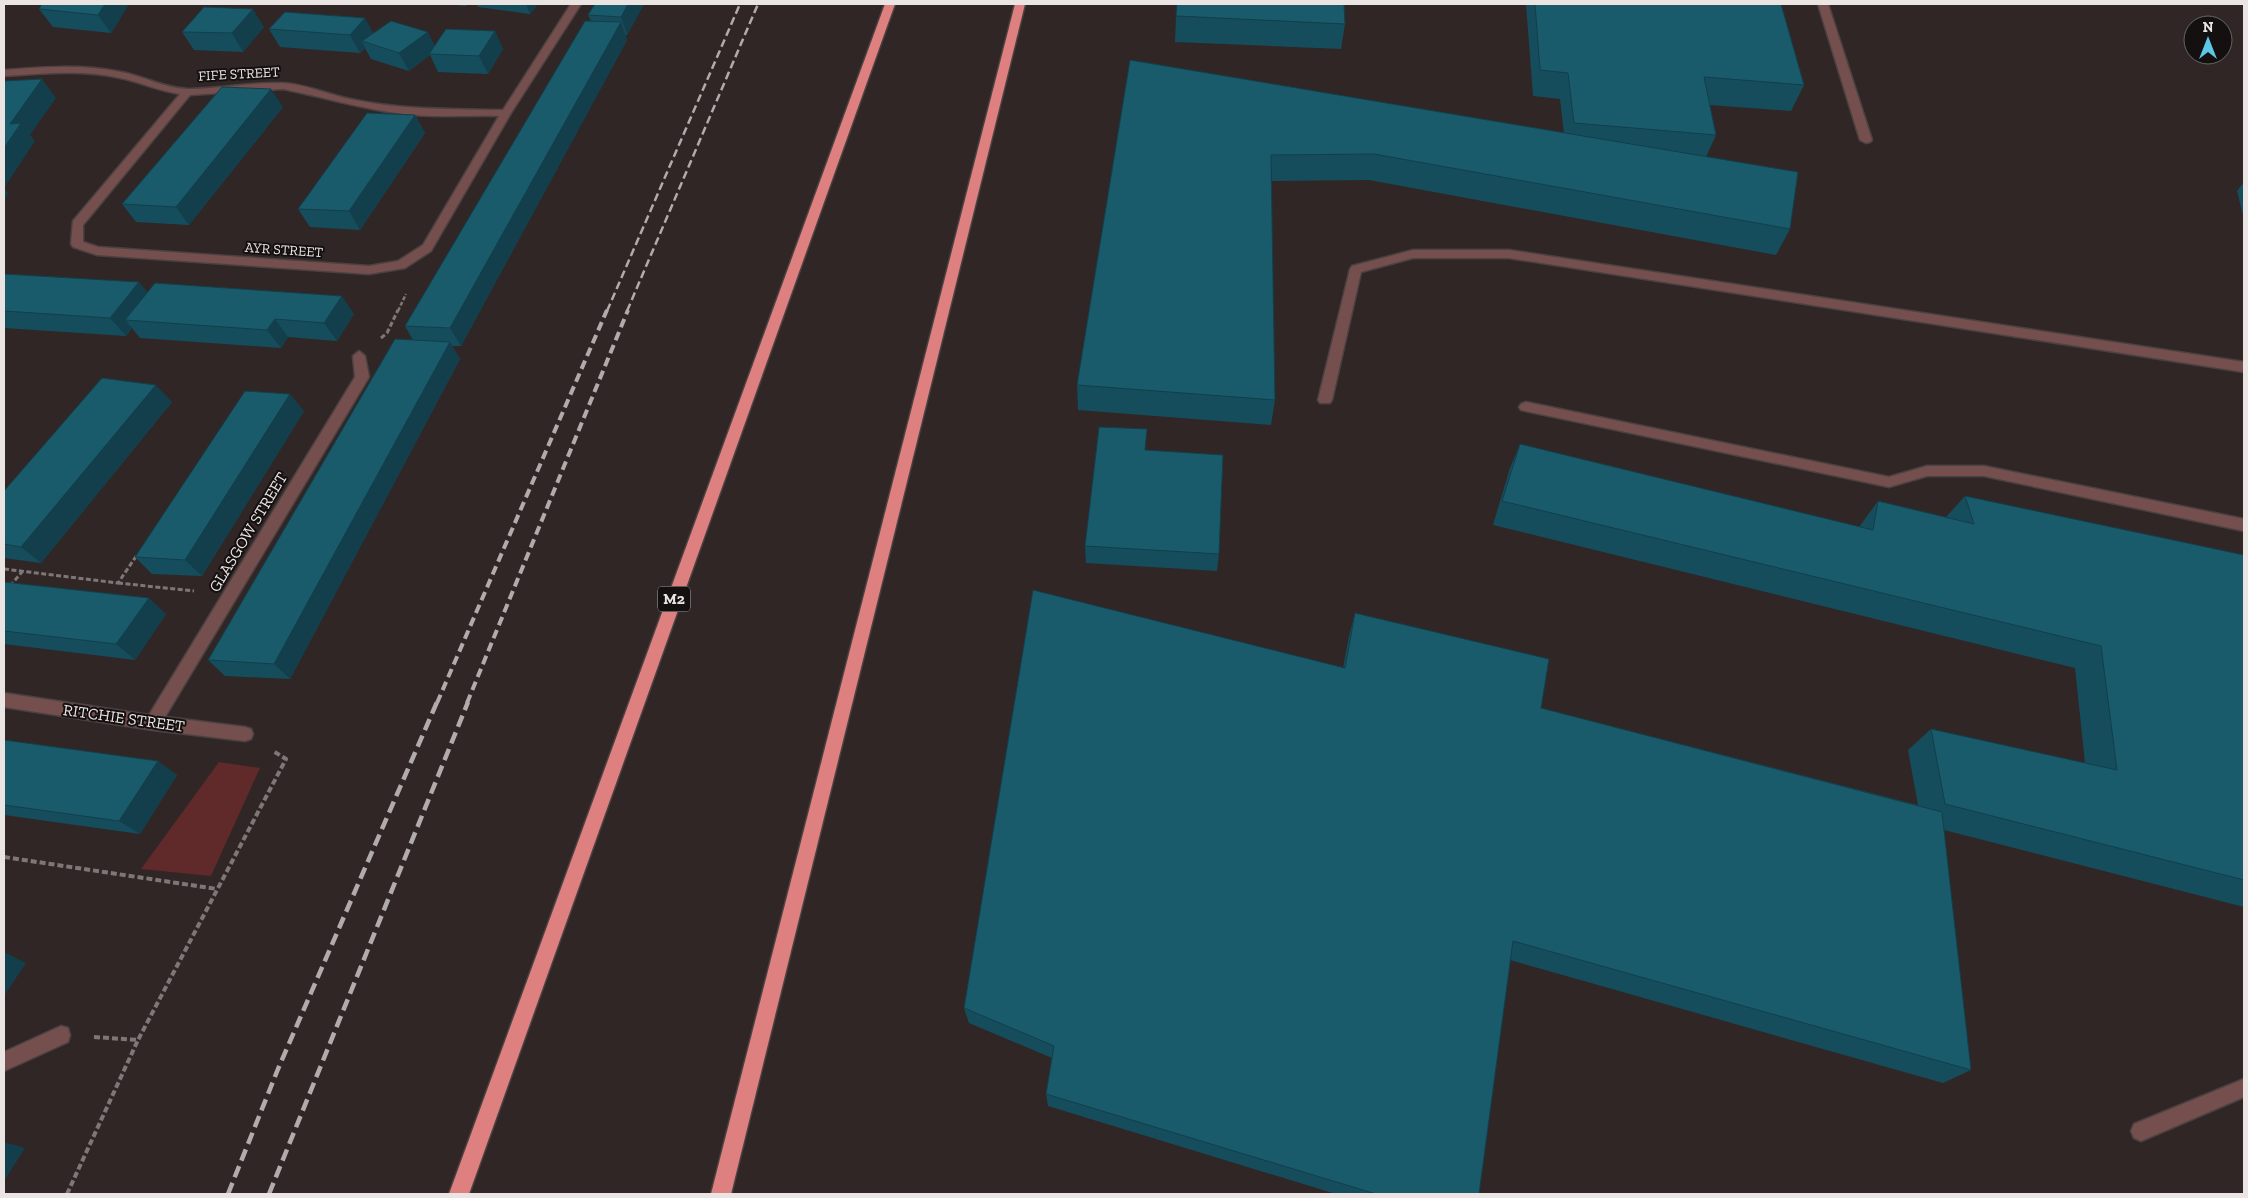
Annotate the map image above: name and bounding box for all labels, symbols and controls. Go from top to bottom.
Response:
north arrow [2183,15,2233,65]
text: N [2203,19,2214,36]
street label: FIFE STREET [198,63,280,85]
street label: AYR STREET [244,239,324,261]
street label: GLASGOW STREET [205,469,291,595]
road number: M2 [658,586,690,612]
street label: RITCHIE STREET [62,700,186,736]

